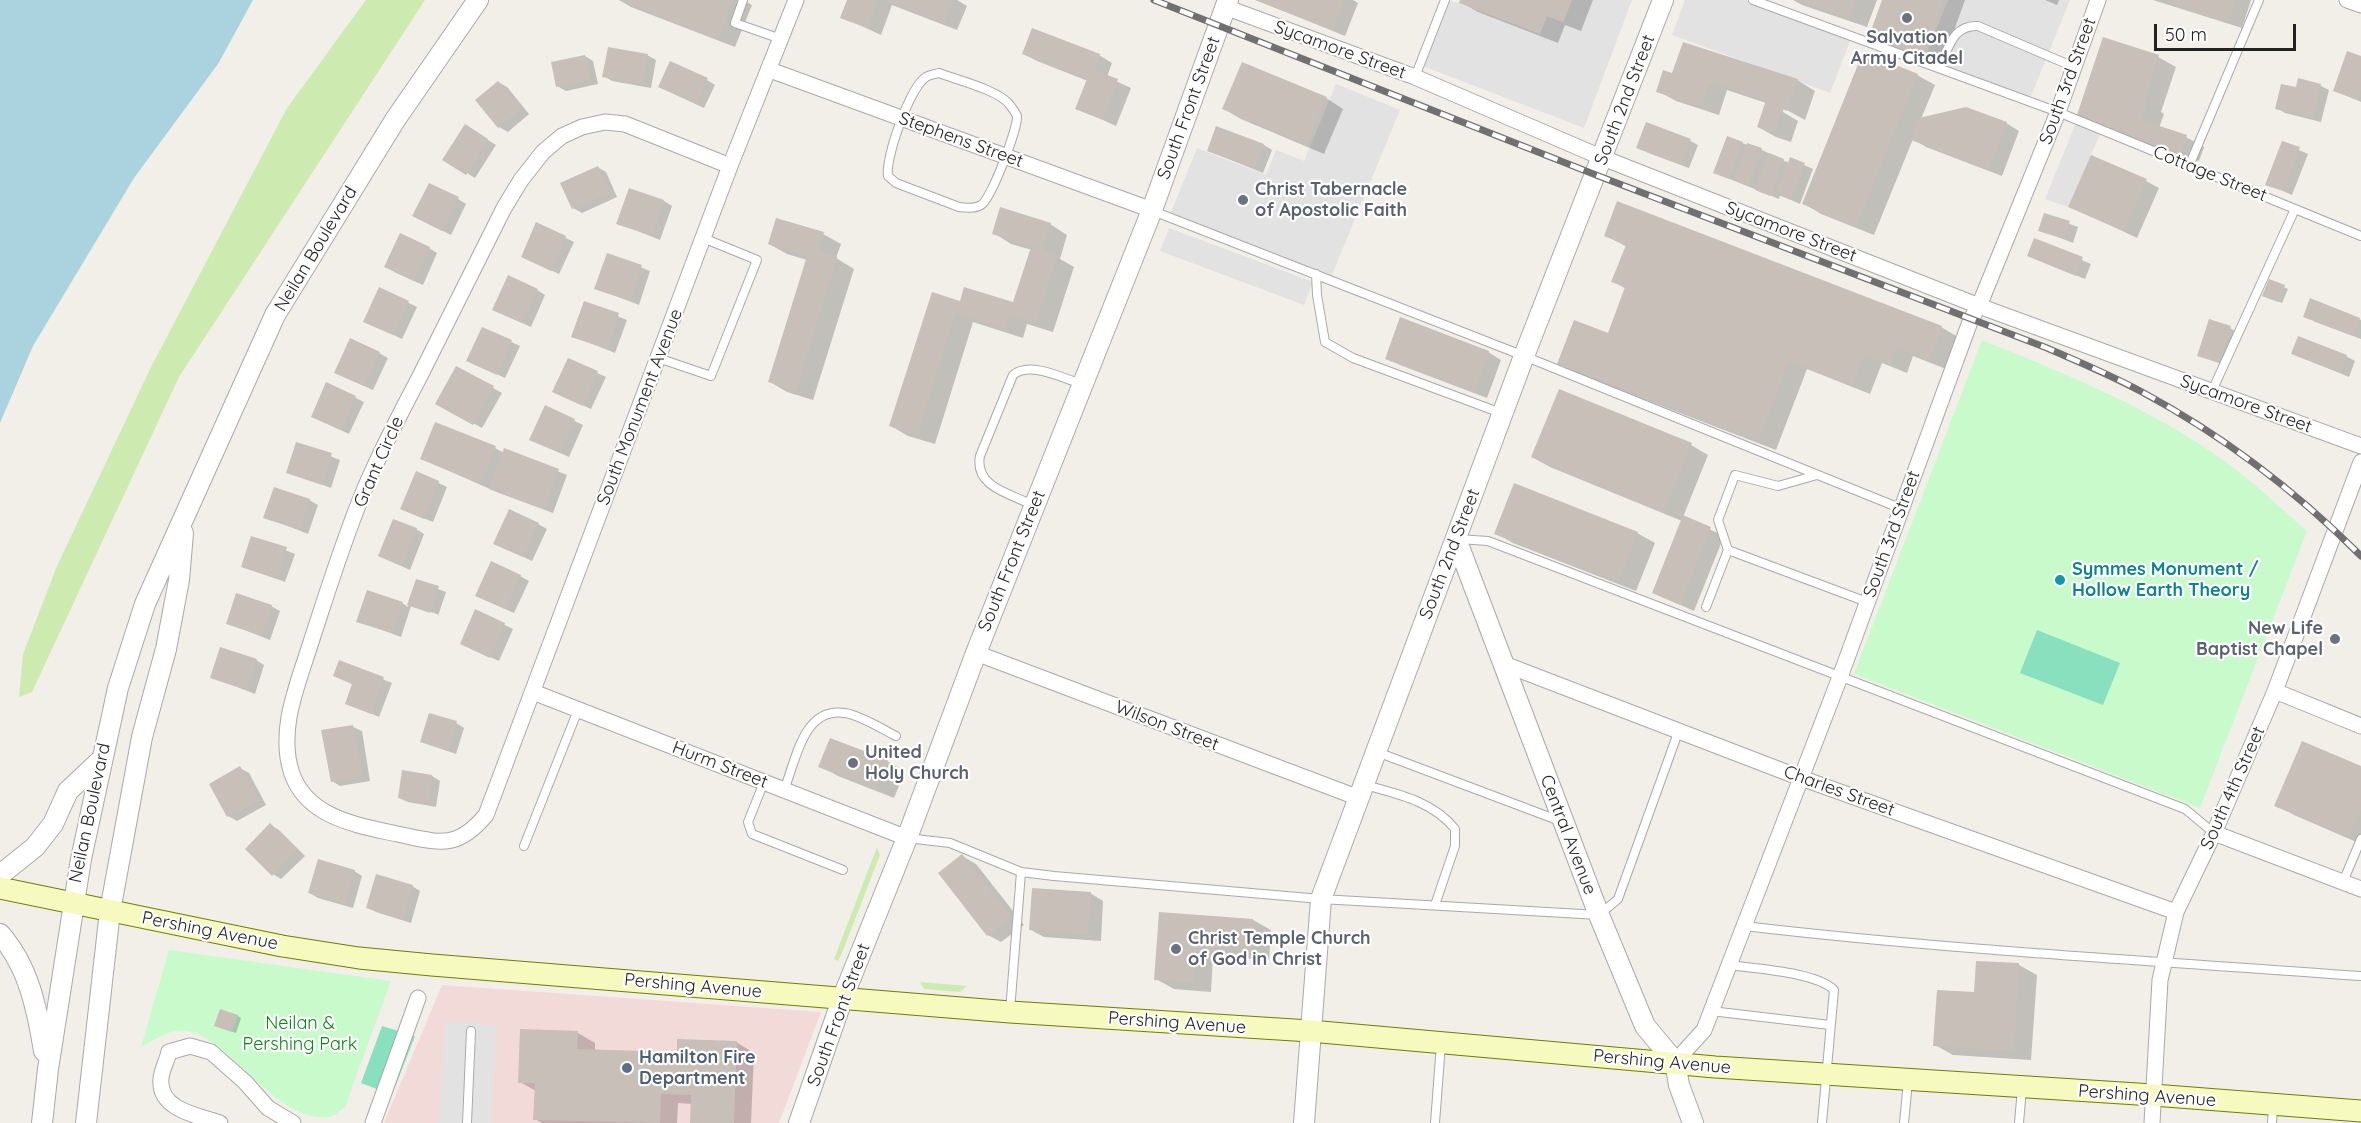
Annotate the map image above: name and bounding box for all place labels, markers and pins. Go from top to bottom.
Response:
marker: Salvation Army Citadel [1900,11,1914,25]
place label: Salvation Army Citadel [1851,27,1963,70]
place label: Christ Tabernacle of Apostolic Faith [1255,179,1407,222]
marker: Christ Tabernacle of Apostolic Faith [1236,193,1250,207]
place label: Symmes Monument / Hollow Earth Theory [2072,559,2259,602]
marker: Symmes Monument / Hollow Earth Theory [2053,573,2067,587]
place label: New Life Baptist Chapel [2196,618,2323,660]
marker: New Life Baptist Chapel [2328,632,2342,646]
place label: United Holy Church [865,742,969,784]
marker: United Holy Church [846,756,860,770]
place label: Christ Temple Church of God in Christ [1188,928,1371,970]
marker: Christ Temple Church of God in Christ [1169,942,1183,956]
place label: Hamilton Fire Department [639,1047,756,1090]
marker: Hamilton Fire Department [620,1061,634,1075]

